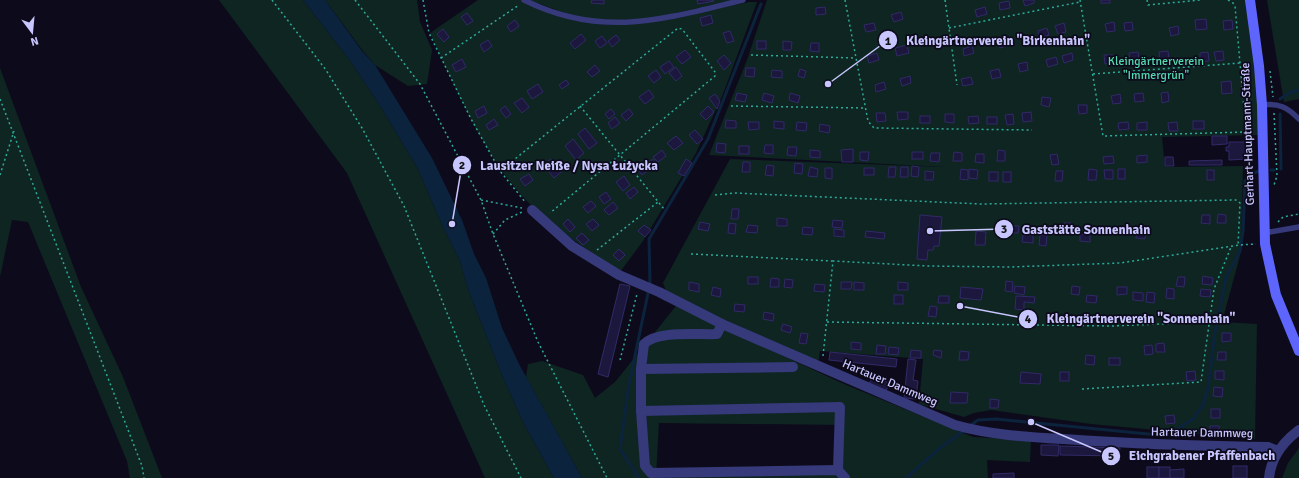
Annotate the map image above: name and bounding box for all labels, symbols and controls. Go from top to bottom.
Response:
north arrow [12,12,52,52]
callout: Kleingärtnerverein "Birkenhain" [878,28,1098,53]
text: Kleingärtnerverein "Birkenhain" [906,33,1090,49]
text: N [29,34,40,48]
text: 1 [885,34,892,49]
park label: Kleingärtnerverein "Immergrün" [1108,54,1204,83]
street label: Gerhart-Hauptmann-Straße [1238,62,1258,206]
callout: Lausitzer Neiße / Nysa Łużycka [452,153,666,178]
text: 2 [459,158,465,173]
text: Lausitzer Neiße / Nysa Łużycka [480,158,658,174]
callout: Gaststätte Sonnenhain [994,217,1159,242]
text: 3 [1001,222,1007,237]
text: Gaststätte Sonnenhain [1022,222,1150,238]
callout: Kleingärtnerverein "Sonnenhain" [1018,306,1243,331]
text: Kleingärtnerverein "Sonnenhain" [1047,311,1236,327]
text: 4 [1025,312,1032,327]
street label: Hartauer Dammweg [840,356,940,410]
street label: Hartauer Dammweg [1151,425,1253,441]
callout: Eichgrabener Pfaffenbach [1101,443,1283,468]
text: Eichgrabener Pfaffenbach [1129,448,1275,464]
text: 5 [1108,449,1114,464]

